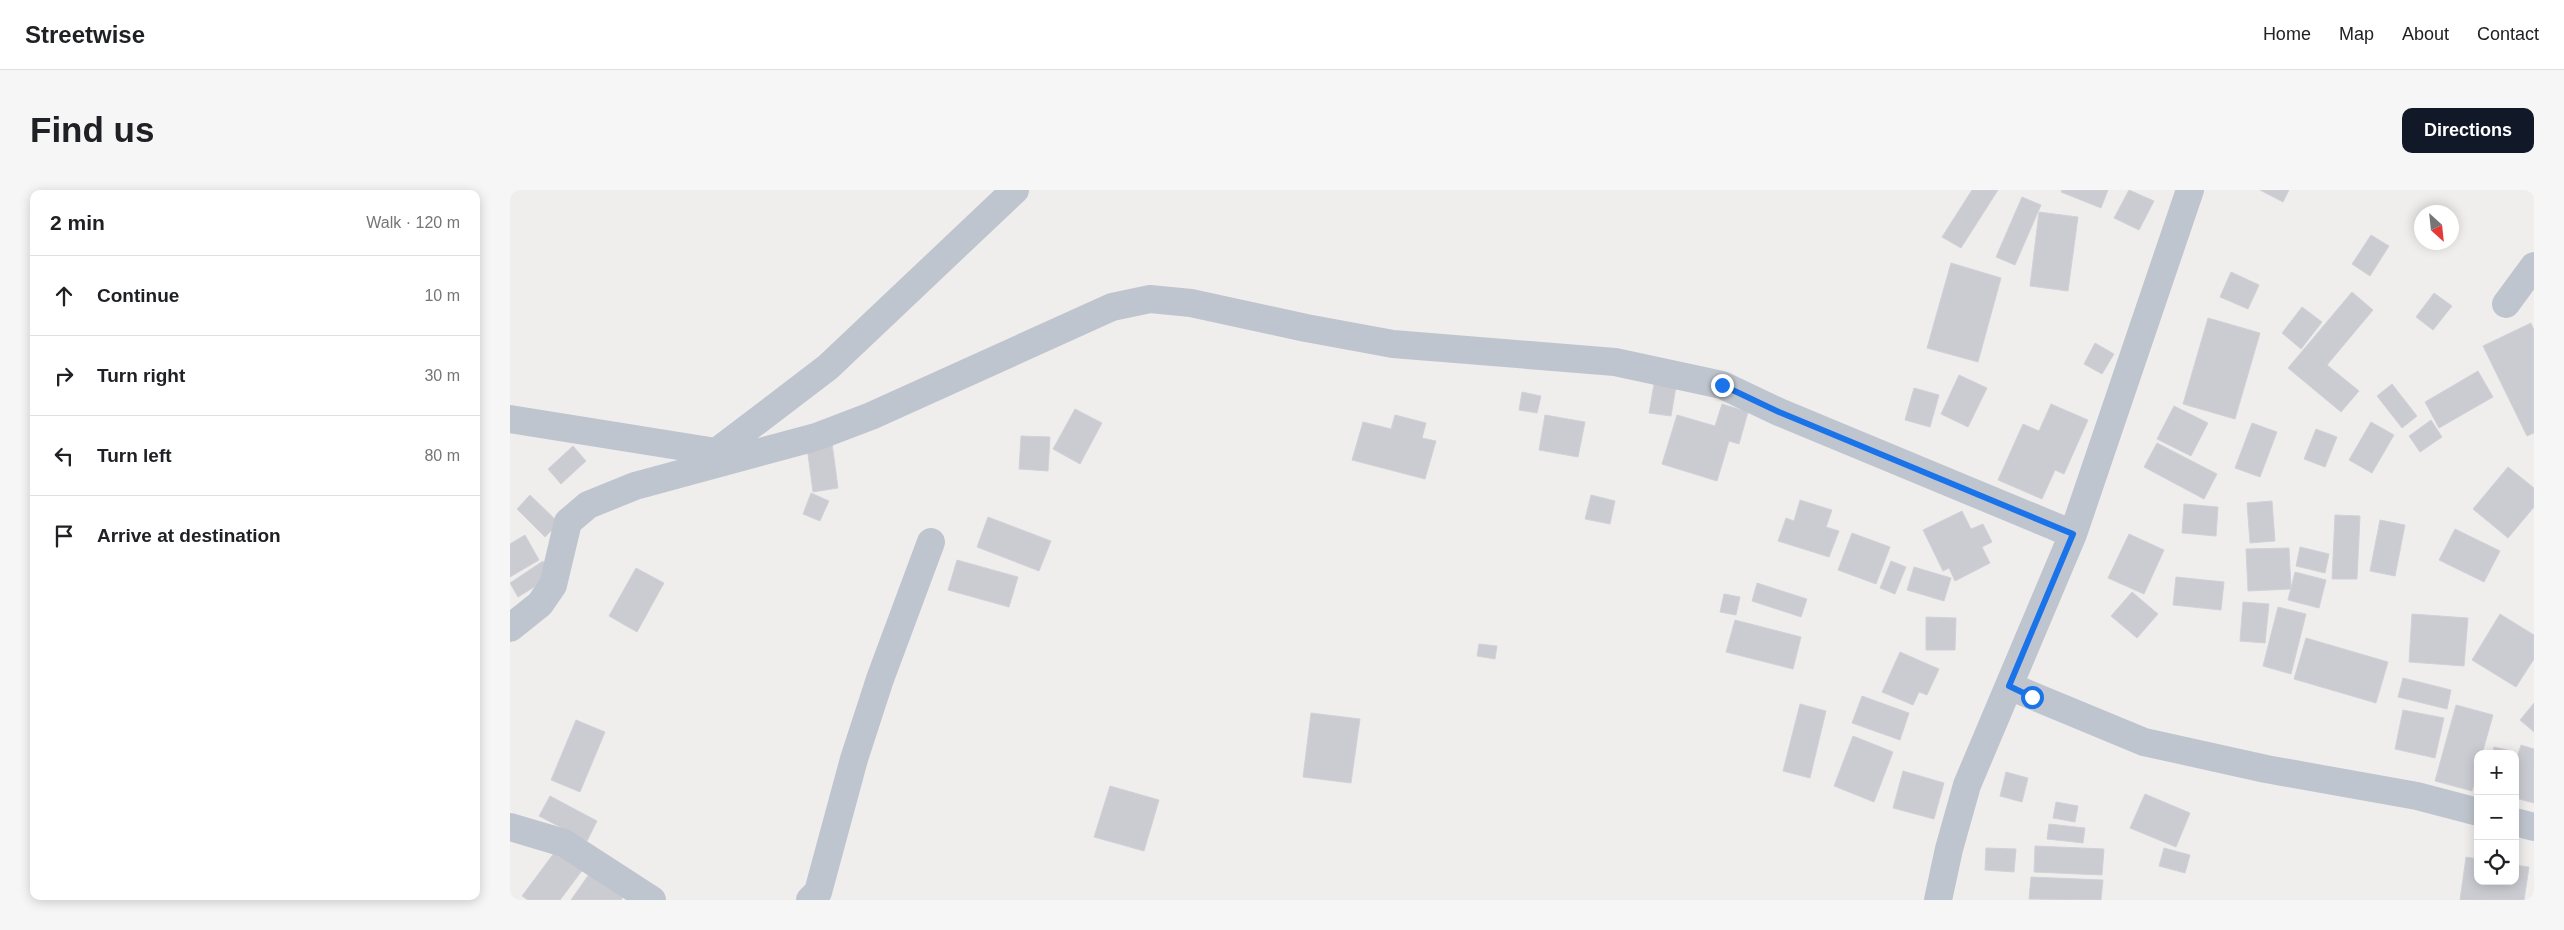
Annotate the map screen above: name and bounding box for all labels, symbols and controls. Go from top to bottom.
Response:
text: Streetwise [25,21,145,48]
text: Home [2263,24,2311,44]
text: Map [2339,24,2374,44]
text: About [2402,24,2449,44]
text: Contact [2477,24,2539,44]
button: Directions [2402,108,2534,153]
text: Find us [30,110,154,149]
north arrow [2414,205,2459,250]
text: 2 min [50,211,105,234]
text: Walk · 120 m [366,214,460,231]
icon: ahead [50,282,78,310]
text: Continue [97,285,179,306]
text: 10 m [424,287,460,304]
icon: right [50,362,78,390]
text: Turn right [97,365,185,386]
text: 30 m [424,367,460,384]
route end [1711,374,1734,397]
icon: left [50,442,78,470]
text: Turn left [97,445,172,466]
text: 80 m [424,447,460,464]
icon: arrive [50,522,78,550]
text: Arrive at destination [97,525,281,546]
route start [2021,686,2044,709]
map controls [2474,750,2519,885]
button: + [2474,750,2519,795]
button: − [2474,795,2519,840]
button: locate [2474,840,2519,885]

